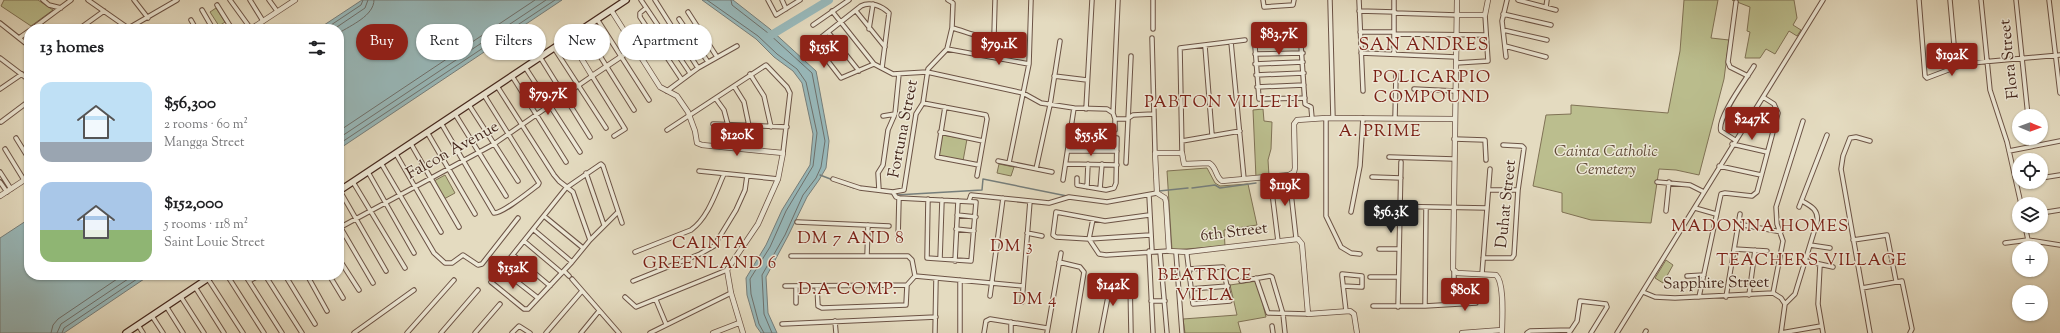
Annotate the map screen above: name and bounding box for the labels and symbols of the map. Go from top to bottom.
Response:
street label: Flora Street [1994,17,2026,100]
pin: $83.7K [1246,22,1312,56]
pin: $79.1K [966,32,1032,66]
district label: SAN ANDRES [1359,33,1489,59]
pin: $155K [796,35,852,69]
pin: $192K [1924,43,1980,77]
district label: POLICARPIO COMPOUND [1373,66,1491,110]
street label: Fortuna Street [883,77,925,180]
pin: $79.7K [515,82,581,116]
district label: PABTON VILLE II [1144,91,1300,115]
pin: $247K [1724,107,1780,141]
north arrow [2012,109,2048,145]
street label: Falcon Avenue [403,116,503,186]
district label: A. PRIME [1339,120,1421,144]
pin: $120K [709,123,765,157]
pin: $55.5K [1058,123,1124,157]
park label: Cainta Catholic Cemetery [1554,141,1658,182]
street label: Duhat Street [1491,158,1523,249]
pin: $119K [1257,173,1313,207]
pin: $56.3K [1358,200,1424,234]
district label: MADONNA HOMES [1671,215,1849,239]
street label: 6th Street [1199,217,1269,249]
district label: DM 7 AND 8 [797,227,905,251]
district label: CAINTA GREENLAND 6 [643,232,777,276]
district label: DM 3 [990,235,1034,259]
district label: TEACHERS VILLAGE [1716,249,1908,273]
pin: $152K [485,256,541,290]
district label: BEATRICE VILLA [1157,264,1253,308]
street label: Sapphire Street [1663,272,1770,296]
pin: $142K [1085,273,1141,307]
district label: D.A COMP. [798,278,898,302]
pin: $80K [1441,278,1489,312]
district label: DM 4 [1012,288,1058,312]

